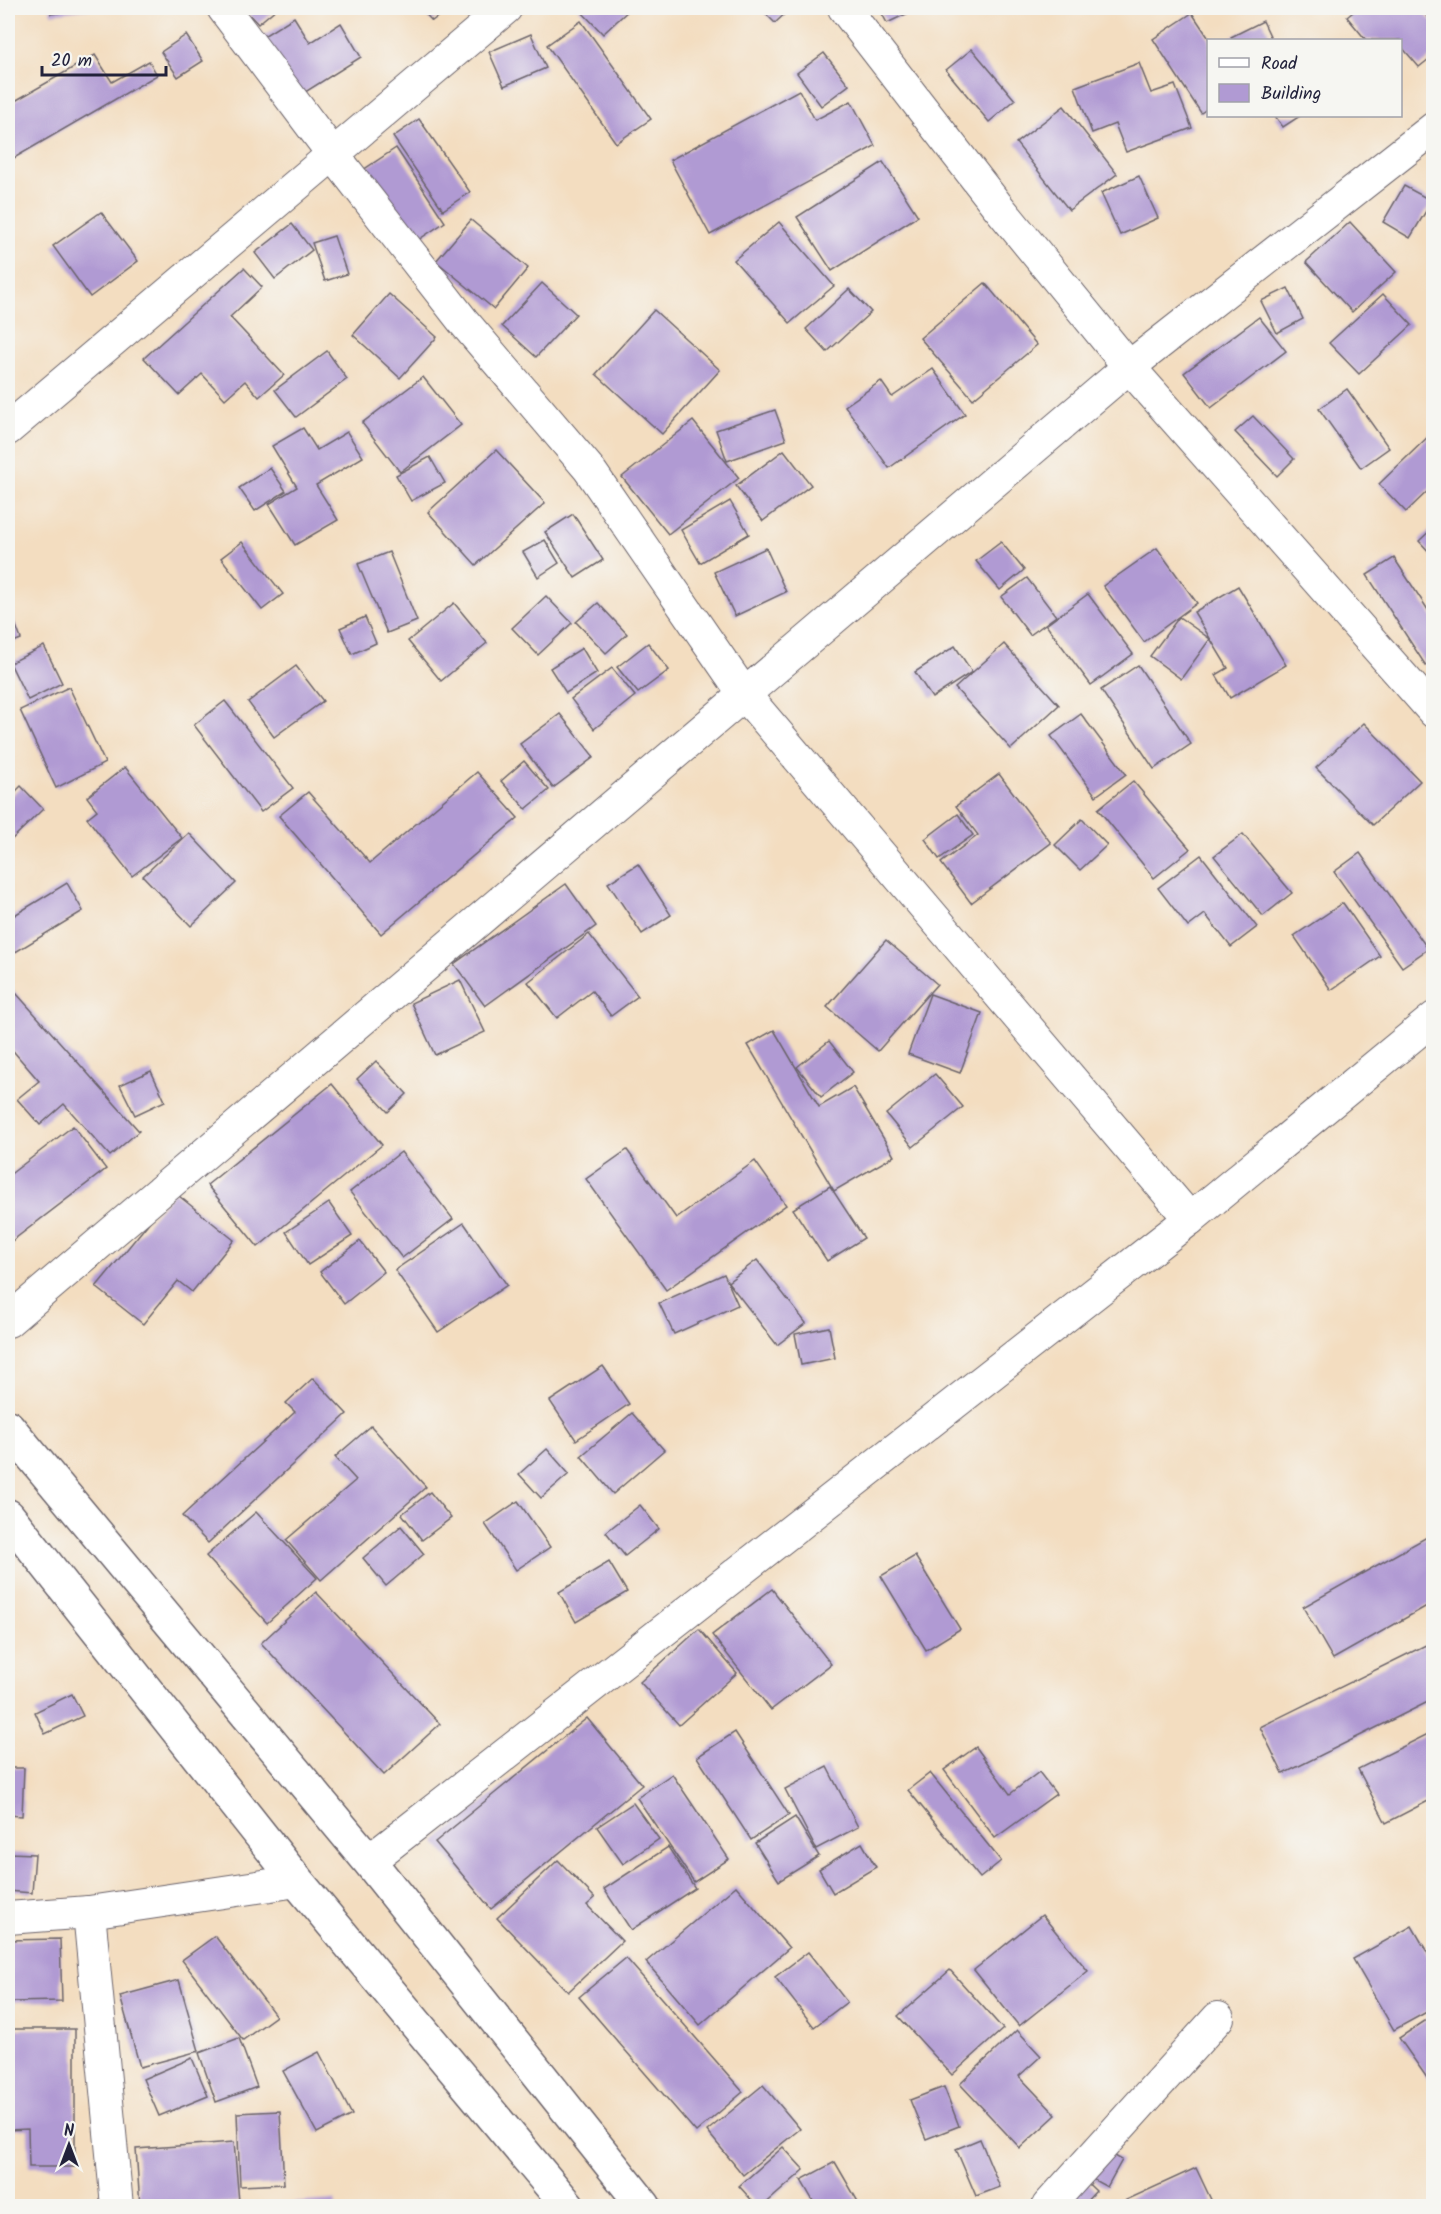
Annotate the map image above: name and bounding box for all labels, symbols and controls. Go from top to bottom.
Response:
scale bar [42,39,166,77]
legend [1207,39,1402,117]
text: 20 m [51,47,92,76]
text: Road [1261,50,1298,79]
text: Building [1261,80,1321,109]
north arrow [39,2115,99,2175]
text: N [64,2119,74,2144]

